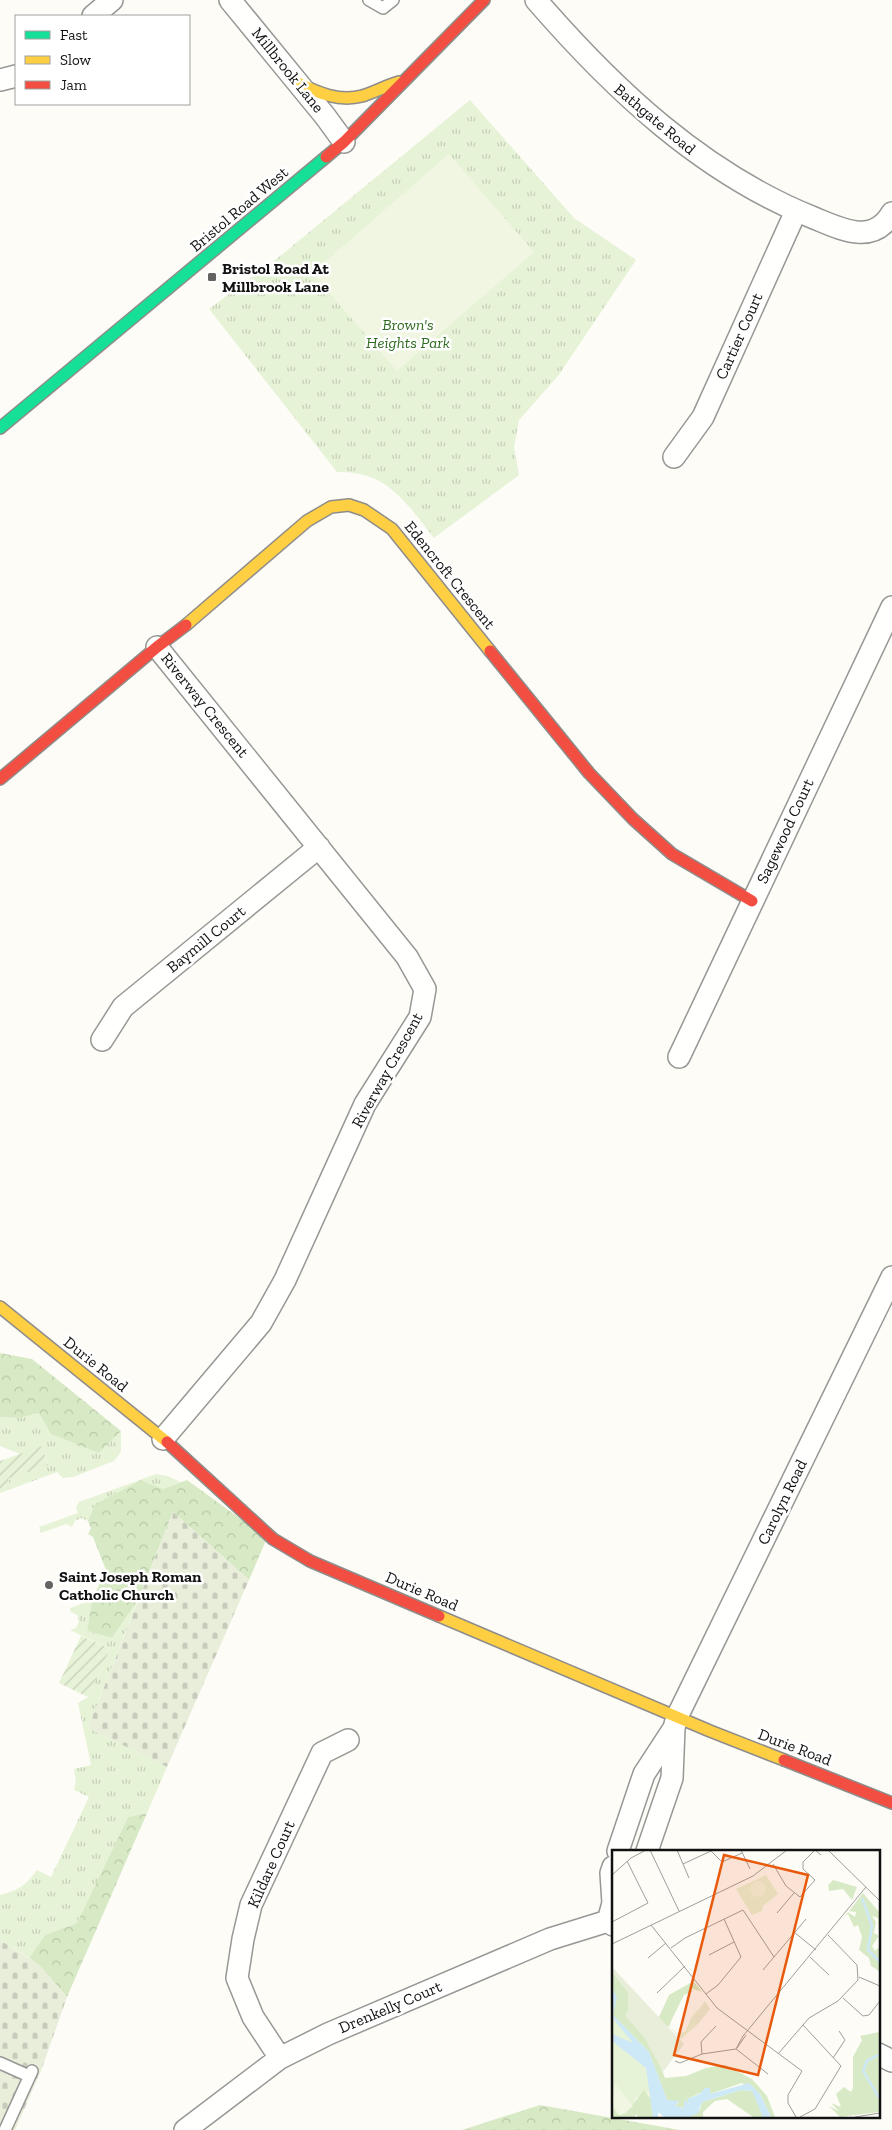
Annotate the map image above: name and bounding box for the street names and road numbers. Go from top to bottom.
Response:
street label: Millbrook Lane [248,24,328,116]
street label: Bathgate Road [610,79,700,159]
street label: Bristol Road West [186,162,292,256]
street label: Cartier Court [711,290,767,382]
street label: Edencroft Crescent [401,517,499,633]
street label: Riverway Crescent [157,649,253,761]
street label: Sagewood Court [752,776,818,886]
street label: Baymill Court [163,901,249,977]
street label: Riverway Crescent [347,1009,427,1131]
street label: Durie Road [60,1332,132,1396]
street label: Carolyn Road [753,1456,811,1548]
street label: Durie Road [383,1567,461,1615]
street label: Durie Road [756,1724,835,1770]
street label: Kildare Court [243,1817,299,1911]
street label: Drenkelly Court [336,1977,444,2037]

